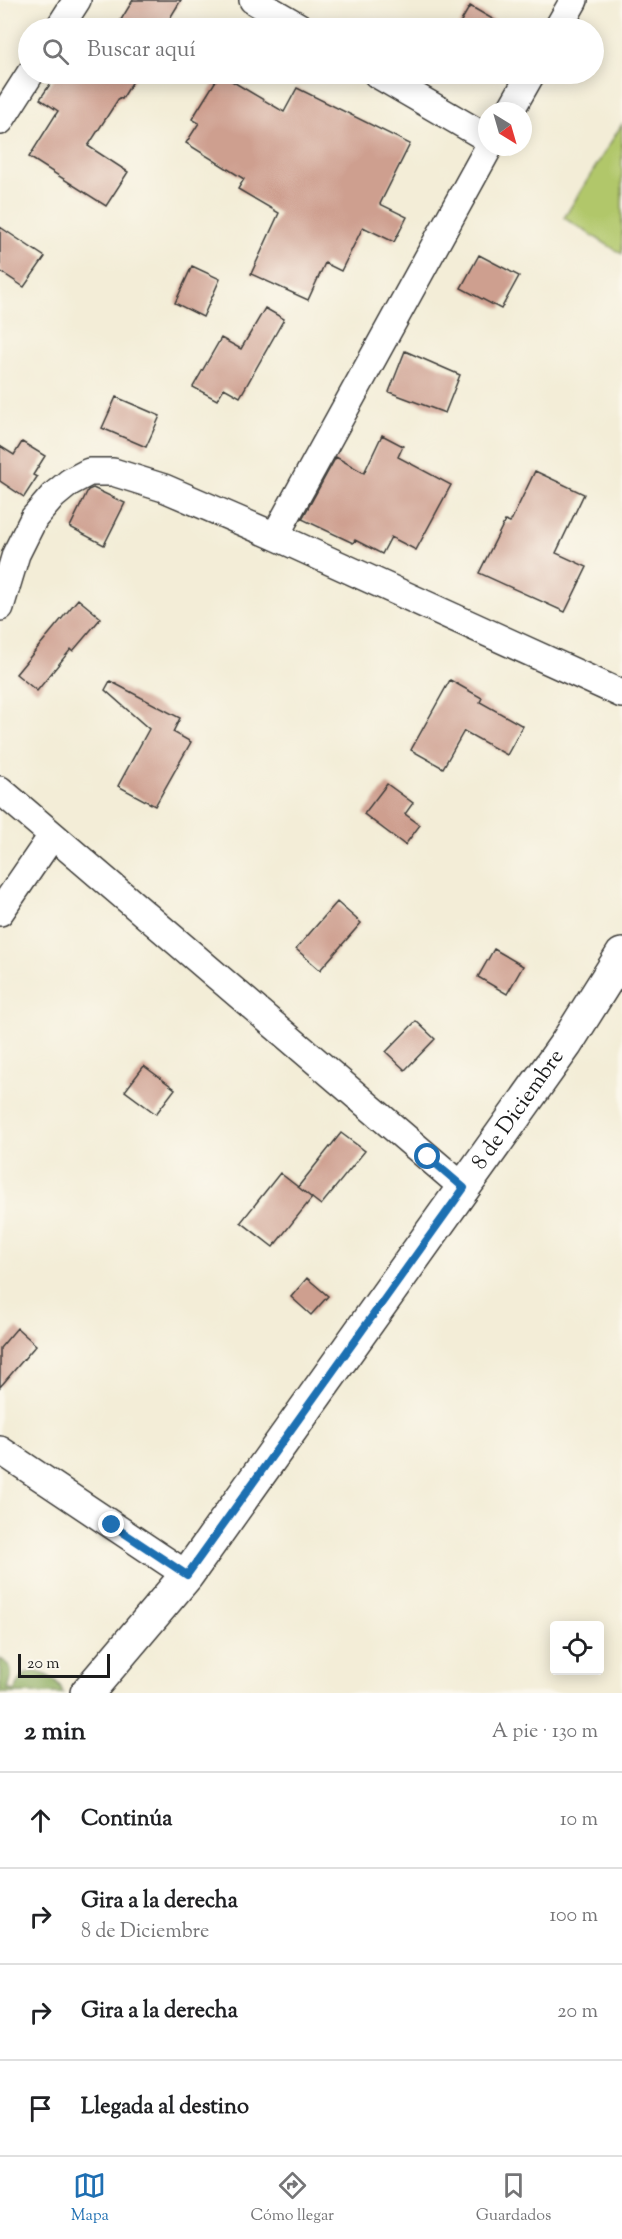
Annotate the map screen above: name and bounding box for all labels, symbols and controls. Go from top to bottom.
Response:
search box [18,18,604,84]
icon: search [39,35,72,68]
text: Buscar aquí [87,35,196,67]
north arrow [478,102,532,156]
street label: 8 de Diciembre [465,1043,573,1177]
route start [414,1143,440,1169]
route end [98,1511,124,1537]
map controls [550,1621,604,1675]
button: locate [550,1621,604,1675]
scale bar [18,1651,110,1678]
text: 20 m [27,1653,60,1676]
text: 2 min [24,1714,86,1751]
text: A pie · 130 m [492,1718,598,1747]
icon: ahead [24,1804,57,1837]
text: Continúa [81,1804,172,1836]
text: 10 m [560,1806,598,1835]
text: Gira a la derecha [81,1886,238,1918]
icon: right [24,1900,57,1933]
text: 100 m [549,1902,598,1931]
text: 8 de Diciembre [81,1918,209,1947]
icon: right [24,1996,57,2029]
text: Gira a la derecha [81,1996,238,2028]
text: 20 m [557,1998,598,2027]
icon: arrive [24,2092,57,2125]
text: Llegada al destino [81,2092,249,2124]
tab: Mapa [71,2169,109,2228]
tab: Cómo llegar [250,2169,334,2228]
tab: Guardados [476,2169,551,2228]

